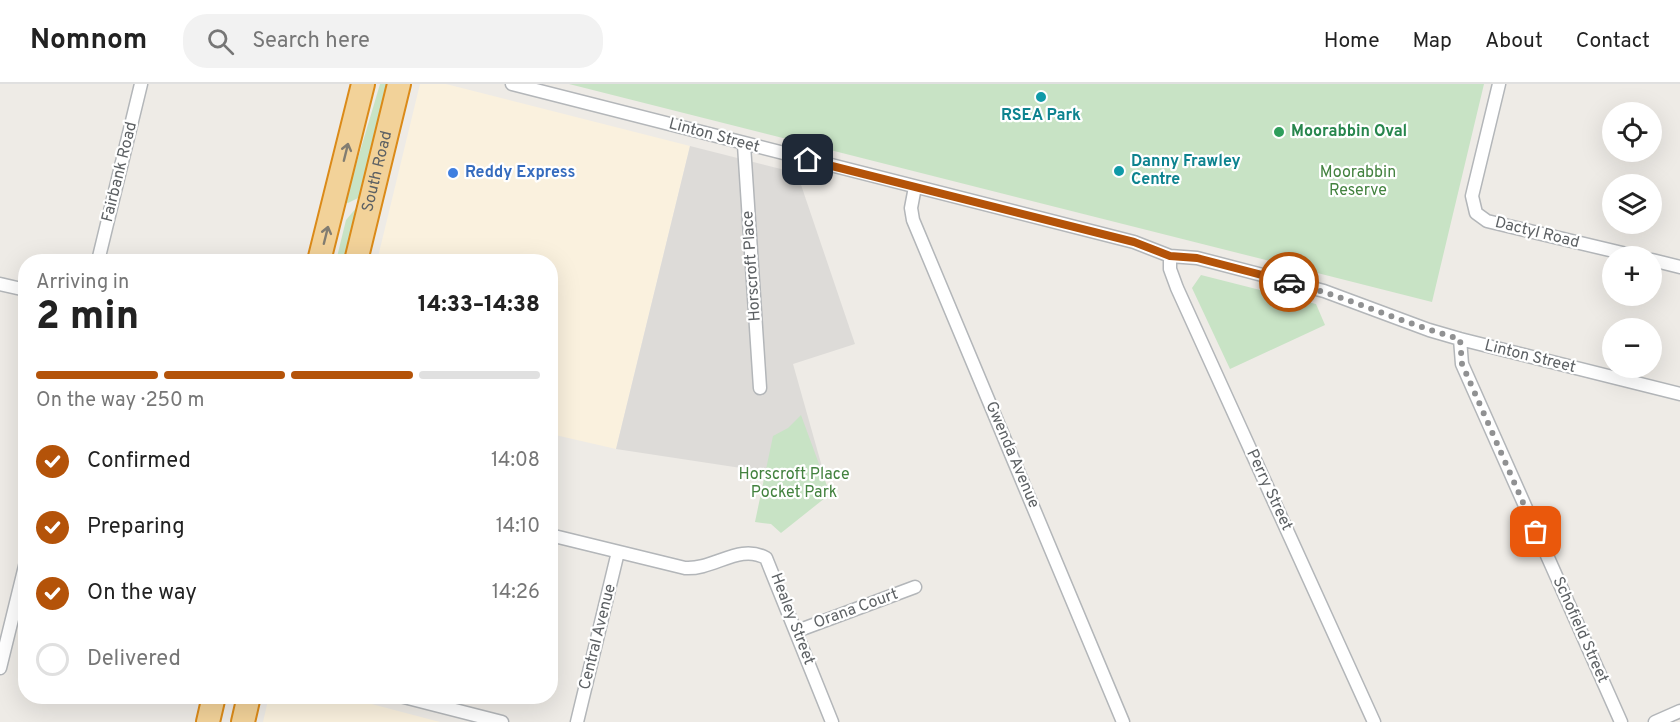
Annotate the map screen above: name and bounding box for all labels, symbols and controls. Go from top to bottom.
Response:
search box [183,14,603,68]
text: Nomnom [30,23,147,59]
icon: search [204,25,237,58]
text: Search here [252,28,370,55]
text: Home [1324,28,1380,55]
text: Map [1413,28,1452,55]
text: About [1485,28,1543,55]
text: Contact [1576,28,1650,55]
marker: RSEA Park [1034,90,1048,104]
map controls [1602,102,1662,378]
button: locate [1602,102,1662,162]
place label: RSEA Park [1001,106,1081,126]
street label: Linton Street [666,114,762,158]
street label: Fairbank Road [98,120,142,224]
place label: Moorabbin Oval [1291,122,1407,142]
marker: Moorabbin Oval [1272,125,1286,139]
street label: South Road [358,129,397,214]
pin [782,134,833,185]
one-way arrow [341,142,352,161]
icon: home [791,143,824,176]
place label: Danny Frawley Centre [1131,152,1241,190]
place label: Reddy Express [465,163,576,183]
park label: Moorabbin Reserve [1320,163,1396,201]
marker: Danny Frawley Centre [1112,164,1126,178]
marker: Reddy Express [446,166,460,180]
button: layers [1602,174,1662,234]
street label: Horscroft Place [738,210,766,322]
street label: Dactyl Road [1493,213,1581,253]
one-way arrow [320,226,332,245]
button: + [1602,246,1662,306]
courier [1259,252,1319,312]
icon: car [1273,266,1306,299]
text: Arriving in [36,270,129,296]
text: 14:33–14:38 [418,292,540,319]
text: 2 min [36,294,139,343]
button: − [1602,318,1662,378]
street label: Linton Street [1482,336,1578,378]
text: On the way · 250 m [36,388,204,414]
street label: Gwenda Avenue [981,399,1043,511]
icon: check [36,445,69,478]
street label: Perry Street [1241,446,1297,534]
text: Confirmed [87,448,191,475]
text: 14:08 [491,448,540,474]
park label: Horscroft Place Pocket Park [738,465,850,503]
pin [1510,506,1561,557]
icon: check [36,511,69,544]
text: Preparing [87,514,185,541]
text: 14:10 [496,514,540,540]
icon: bag [1519,515,1552,548]
street label: Healey Street [765,570,819,668]
street label: Schofield Street [1548,574,1612,686]
icon: check [36,577,69,610]
text: On the way [87,580,197,607]
text: 14:26 [492,580,540,606]
street label: Central Avenue [575,582,621,692]
street label: Orana Court [811,584,901,634]
text: Delivered [87,646,181,673]

